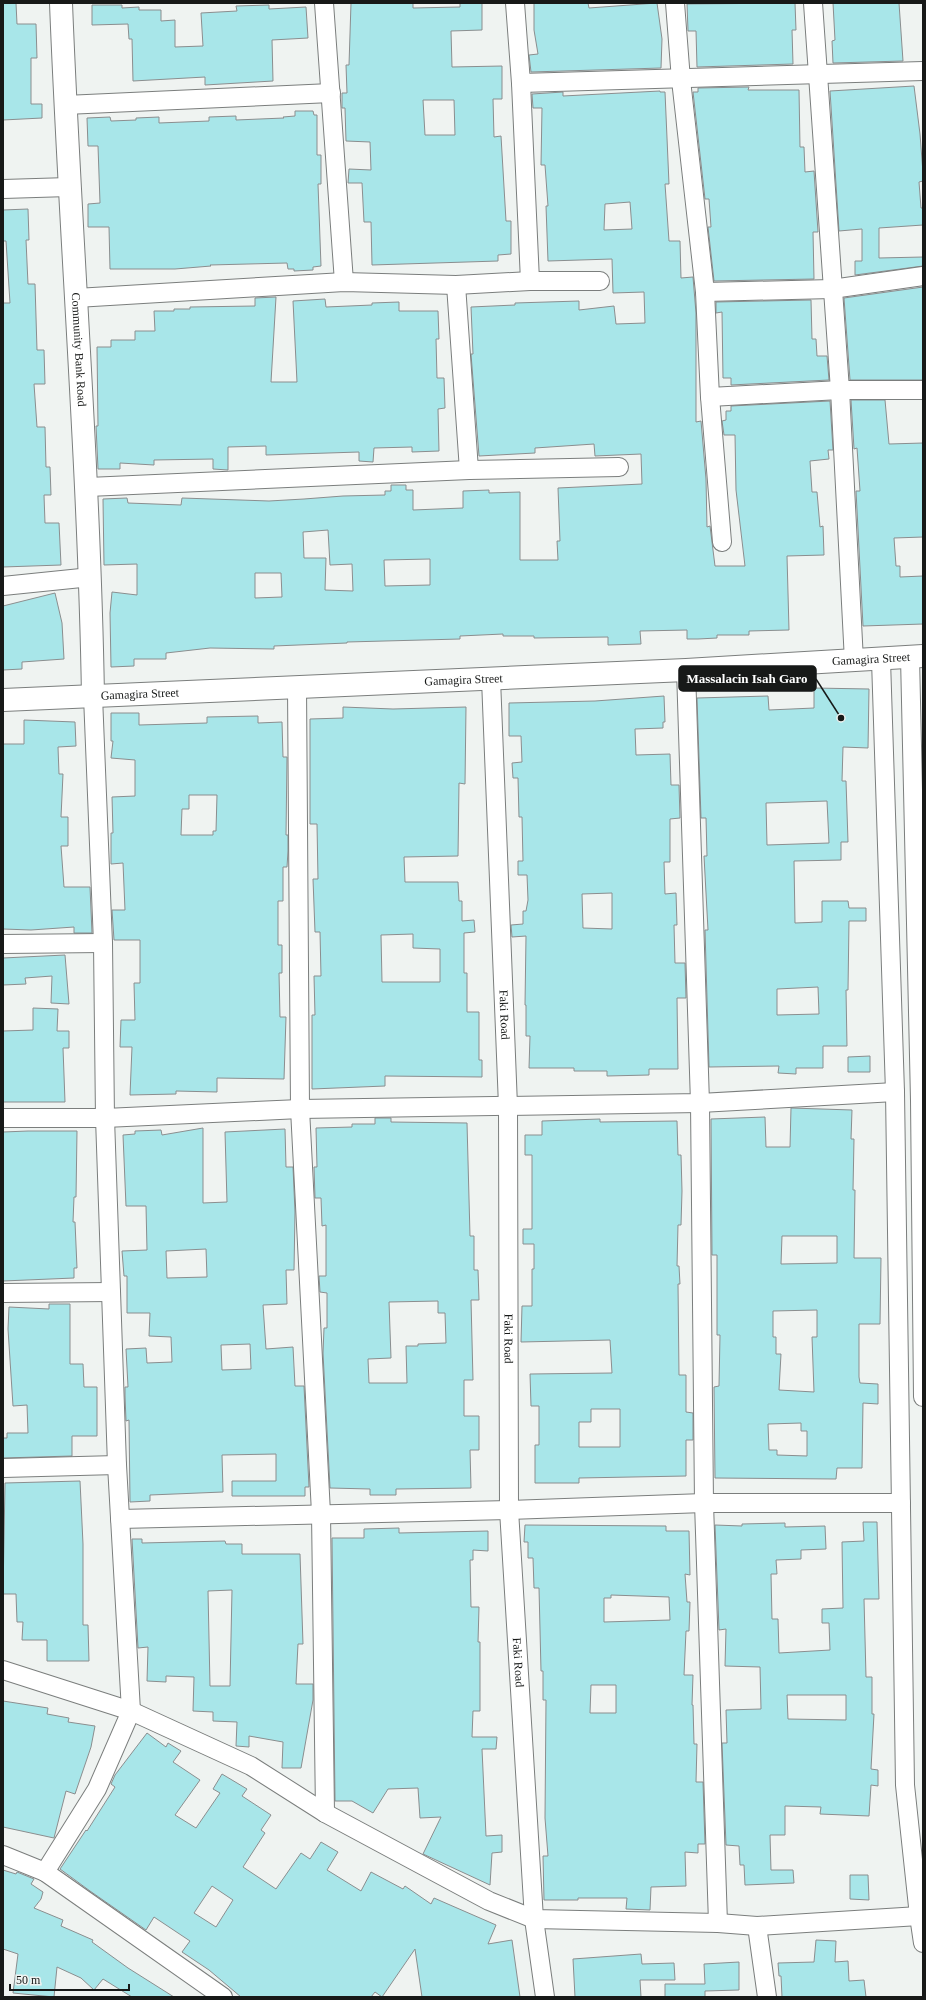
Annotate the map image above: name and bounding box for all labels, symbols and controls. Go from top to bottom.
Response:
street label: Community Bank Road [69,292,89,407]
street label: Gamagira Street [831,650,911,668]
callout: Massalacin Isah Garo [679,666,816,691]
street label: Gamagira Street [424,671,504,688]
text: Massalacin Isah Garo [686,671,808,686]
street label: Gamagira Street [100,685,180,703]
street label: Faki Road [496,990,512,1040]
street label: Faki Road [502,1314,516,1364]
street label: Faki Road [510,1637,527,1688]
scale bar [10,1966,129,1992]
text: 50 m [16,1973,41,1987]

